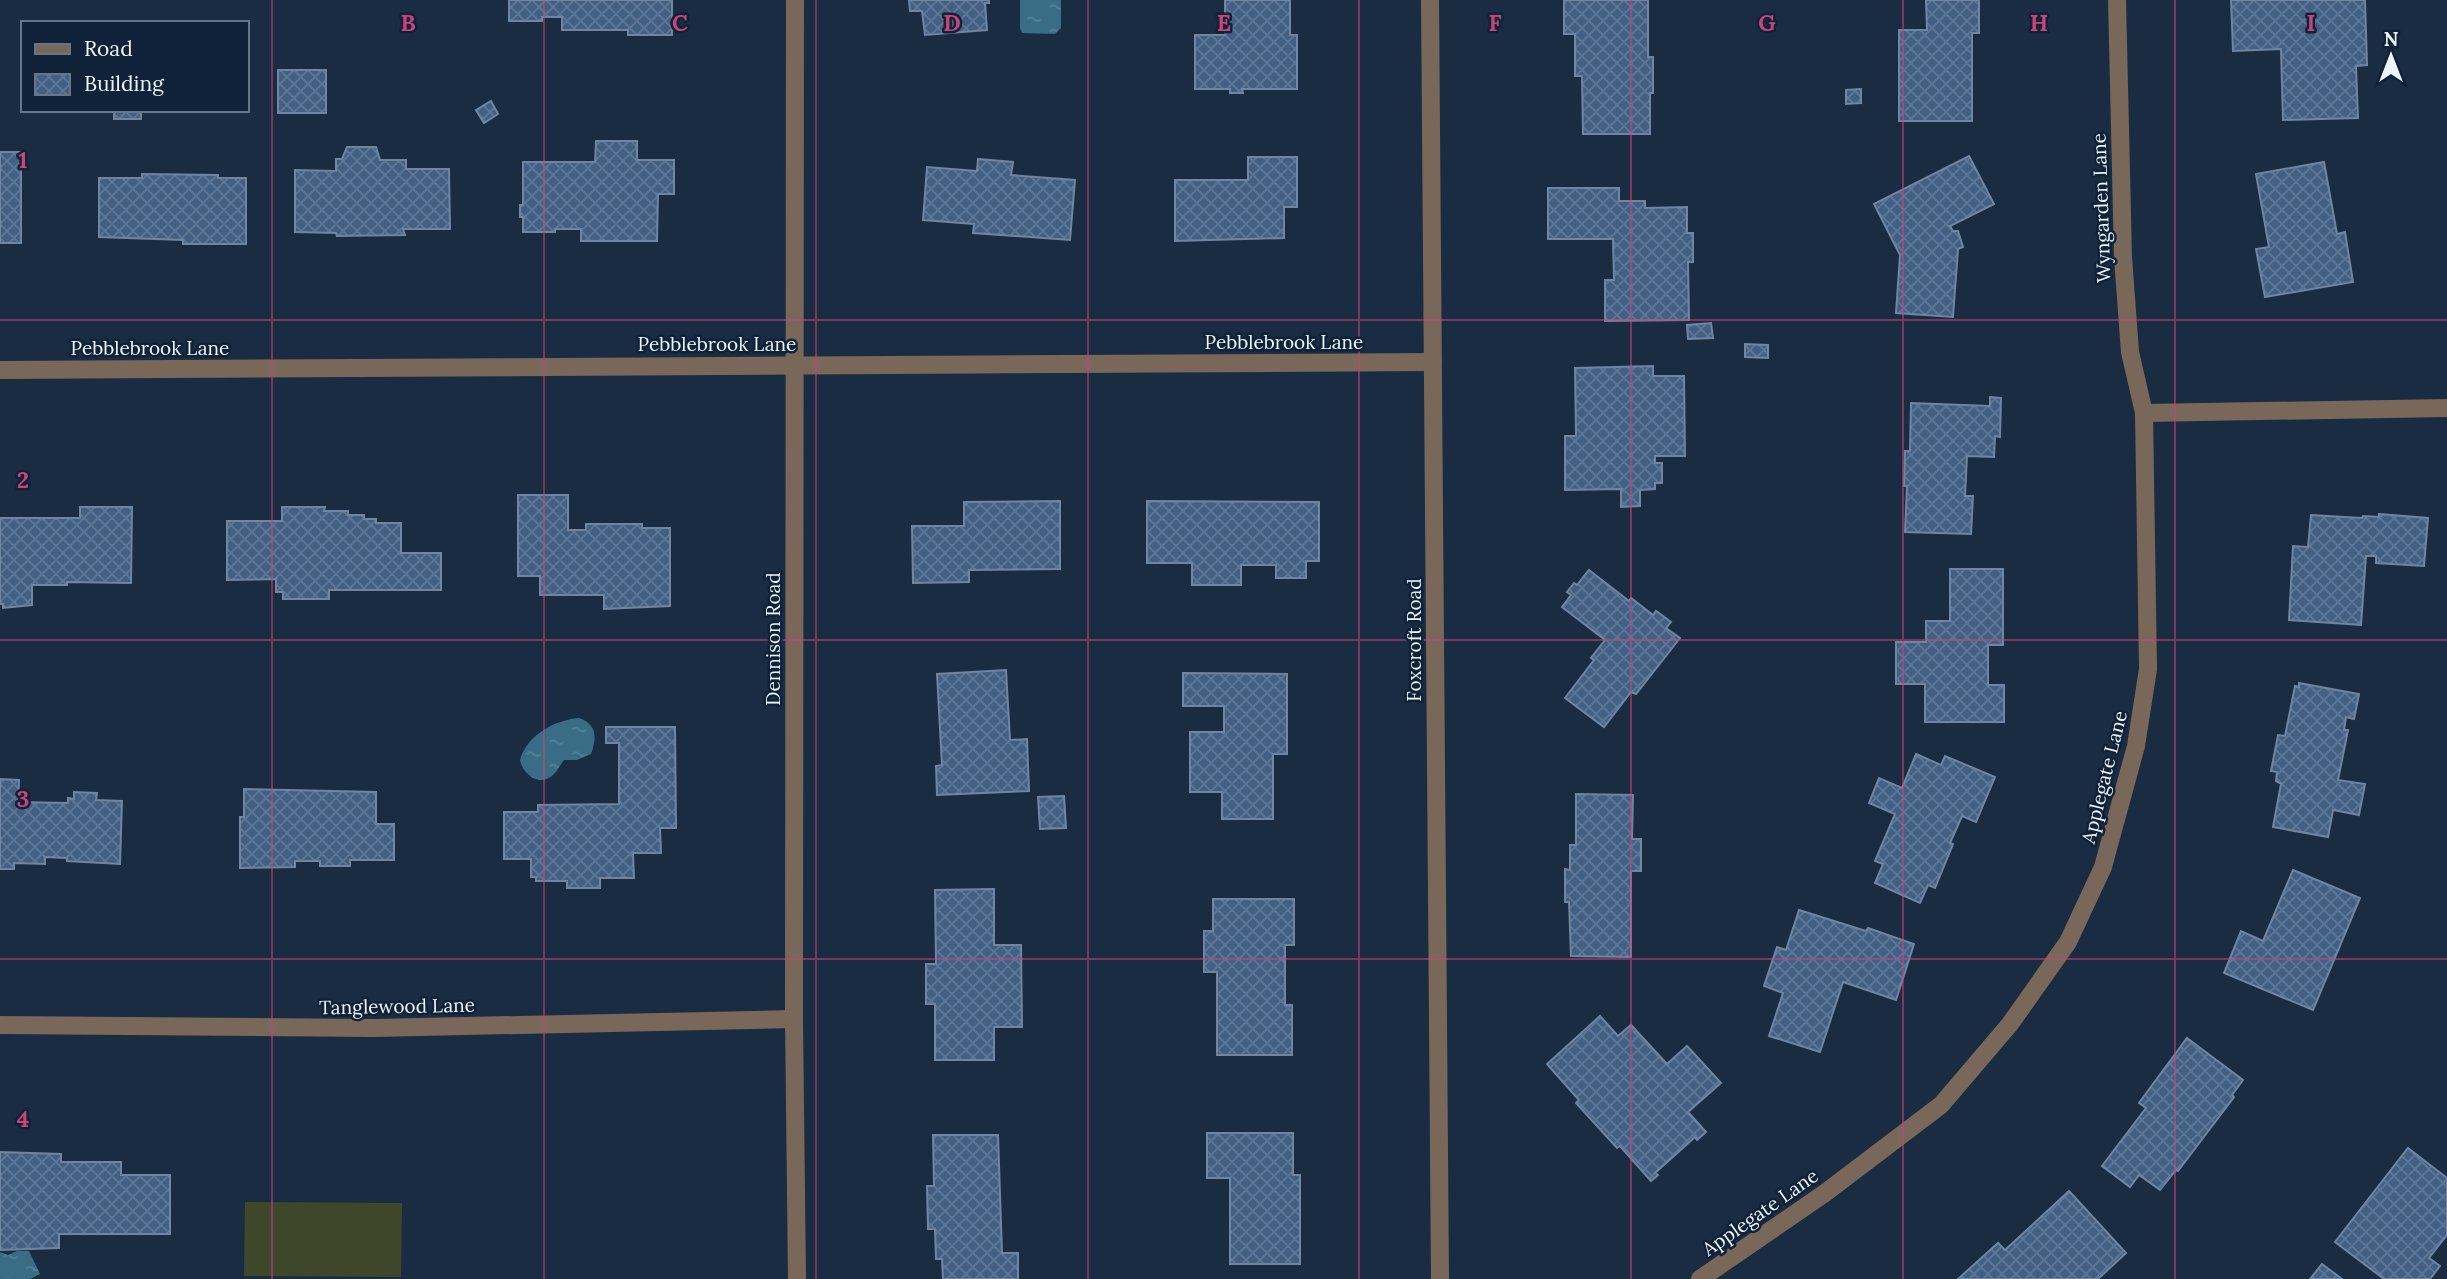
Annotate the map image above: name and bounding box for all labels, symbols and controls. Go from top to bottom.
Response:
text: B [400,8,416,37]
text: C [672,8,688,37]
text: D [943,8,961,37]
text: E [1217,8,1231,37]
text: F [1488,8,1502,37]
text: G [1758,8,1776,37]
text: H [2030,8,2048,37]
text: I [2307,8,2315,37]
legend [21,21,248,112]
north arrow [2356,21,2426,91]
text: N [2384,27,2399,51]
text: Road [84,35,133,62]
text: Building [84,70,164,97]
street label: Wyngarden Lane [2086,133,2116,283]
text: 1 [18,145,28,174]
street label: Pebblebrook Lane [1205,330,1363,354]
street label: Pebblebrook Lane [638,332,796,356]
street label: Pebblebrook Lane [71,336,229,360]
text: 2 [17,465,29,494]
street label: Dennison Road [761,572,785,706]
street label: Foxcroft Road [1402,578,1426,702]
street label: Applegate Lane [2076,708,2132,847]
text: 3 [17,784,29,813]
street label: Tanglewood Lane [319,993,475,1019]
text: 4 [17,1104,29,1133]
street label: Applegate Lane [1697,1163,1823,1261]

